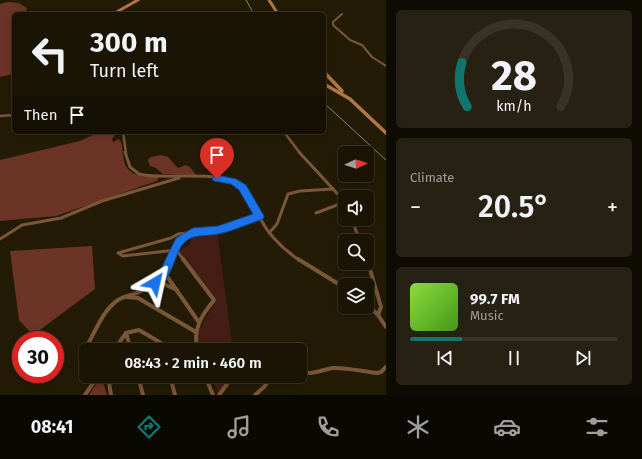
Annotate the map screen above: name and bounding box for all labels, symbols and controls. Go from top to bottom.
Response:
text: 300 m [90,26,168,59]
icon: left [24,28,76,80]
text: 28 [491,51,537,101]
text: Turn left [90,60,159,82]
text: km/h [496,98,532,115]
icon: arrive [66,104,88,126]
text: Then [24,106,58,124]
pin [200,138,234,179]
icon: arrive [206,144,228,166]
north arrow [338,146,374,182]
map controls [338,146,374,314]
text: Climate [410,170,454,185]
text: 20.5° [478,189,550,225]
button: sound [338,190,374,226]
text: − [410,194,421,221]
text: + [607,194,618,221]
button: search [338,234,374,270]
position arrow [134,262,176,304]
button: layers [338,278,374,314]
text: 99.7 FM [470,290,520,308]
text: Music [470,308,504,323]
speed limit sign: 30 [12,331,64,383]
icon: previous [434,347,456,369]
icon: pause [503,347,525,369]
icon: next [572,347,594,369]
text: 08:43 · 2 min · 460 m [124,354,262,372]
icon: directions [135,413,163,441]
icon: music [225,413,253,441]
icon: phone [314,413,342,441]
icon: climate [404,413,432,441]
icon: car [493,413,521,441]
icon: filters [583,413,611,441]
text: 08:41 [31,416,73,438]

